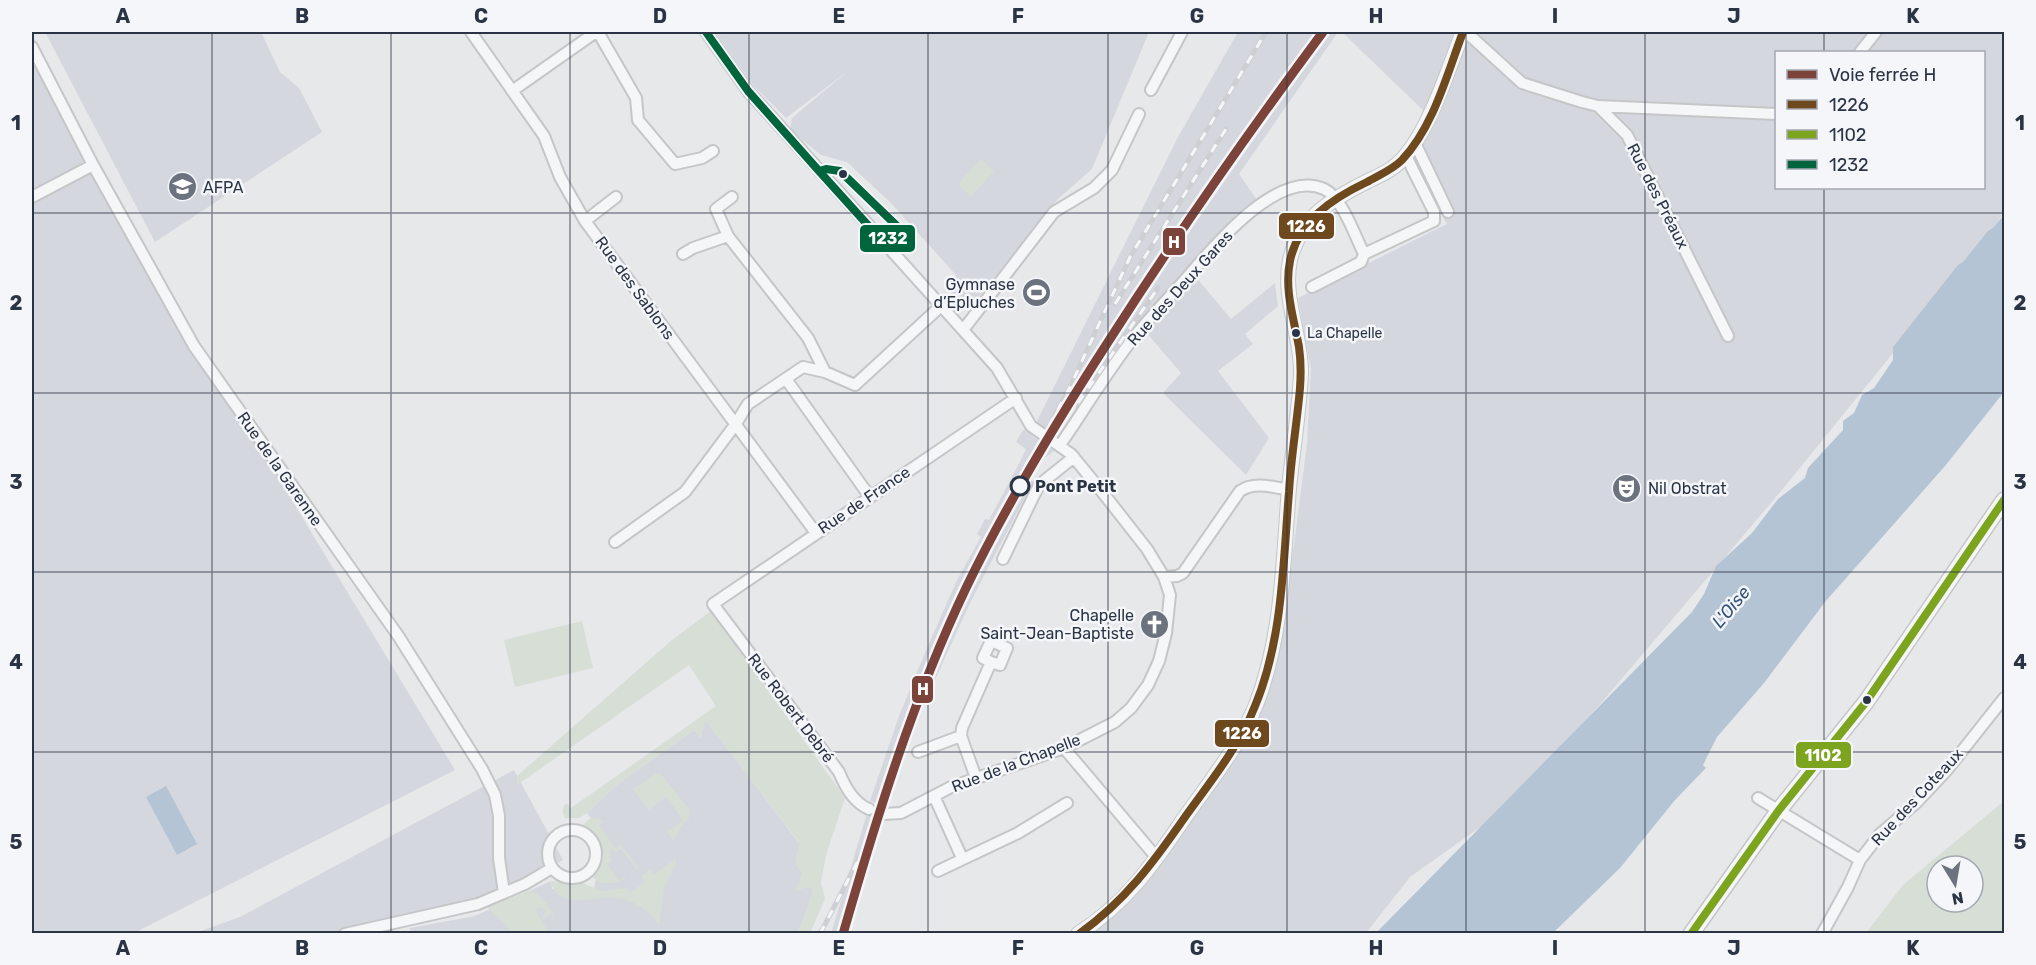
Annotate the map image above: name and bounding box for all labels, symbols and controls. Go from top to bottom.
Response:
text: A [116,4,131,28]
text: B [295,4,309,28]
text: C [474,4,488,28]
text: D [653,4,667,28]
text: E [833,4,845,28]
text: F [1012,4,1024,28]
text: G [1190,4,1204,28]
text: H [1369,4,1383,28]
text: I [1552,4,1558,28]
text: J [1727,4,1741,28]
text: K [1906,4,1920,28]
legend [1775,51,1985,189]
text: Voie ferrée H [1829,64,1936,86]
text: 1226 [1829,94,1869,116]
text: 1 [11,111,21,135]
text: 1 [2015,111,2025,135]
text: 1102 [1829,124,1866,146]
street label: Rue des Préaux [1623,140,1693,252]
text: 1232 [1829,154,1869,176]
unlabelled marker [837,168,849,180]
school or university icon: AFPA [166,171,198,203]
place label: AFPA [203,178,244,197]
line badge: 1226 [1278,212,1335,240]
text: 1226 [1286,217,1326,236]
line badge: 1232 [859,224,916,253]
street label: Rue des Deux Gares [1123,226,1237,350]
line badge: H [1162,227,1186,256]
text: 1232 [868,229,908,248]
street label: Rue des Sablons [591,233,679,343]
text: H [1168,233,1180,252]
place label: Gymnase d’Epluches [933,275,1015,312]
sports icon: Gymnase d’Epluches [1020,277,1052,309]
text: 2 [10,291,23,315]
text: 2 [2014,291,2027,315]
place label: La Chapelle [1307,325,1383,342]
marker: La Chapelle [1290,327,1302,339]
street label: Rue de la Garenne [234,408,327,530]
street label: Rue de France [814,462,914,538]
text: 3 [9,470,23,494]
text: 3 [2013,470,2027,494]
theatre icon: Nil Obstrat [1611,472,1643,504]
marker: Pont Petit [1010,476,1030,496]
place label: Pont Petit [1035,477,1117,496]
place label: Nil Obstrat [1648,479,1727,498]
water label: L'Oise [1707,582,1755,632]
place label: Chapelle Saint-Jean-Baptiste [980,606,1134,643]
church icon: Chapelle Saint-Jean-Baptiste [1139,608,1171,640]
text: 4 [9,650,23,674]
street label: Rue Robert Debré [744,650,838,766]
text: 4 [2013,650,2027,674]
line badge: H [911,675,934,704]
text: H [917,680,929,699]
unlabelled marker [1861,694,1873,706]
line badge: 1226 [1214,719,1270,748]
text: 1226 [1222,724,1262,743]
street label: Rue de la Chapelle [949,730,1083,796]
line badge: 1102 [1795,741,1852,769]
street label: Rue des Coteaux [1867,744,1967,849]
text: 1102 [1804,746,1842,765]
text: 5 [10,830,23,854]
text: 5 [2014,830,2027,854]
north arrow [1925,854,1985,914]
text: N [1950,888,1965,909]
text: A [116,936,131,960]
text: B [295,936,309,960]
text: C [474,936,488,960]
text: D [653,936,667,960]
text: E [833,936,845,960]
text: F [1012,936,1024,960]
text: G [1190,936,1204,960]
text: H [1369,936,1383,960]
text: I [1552,936,1558,960]
text: J [1727,936,1741,960]
text: K [1906,936,1920,960]

